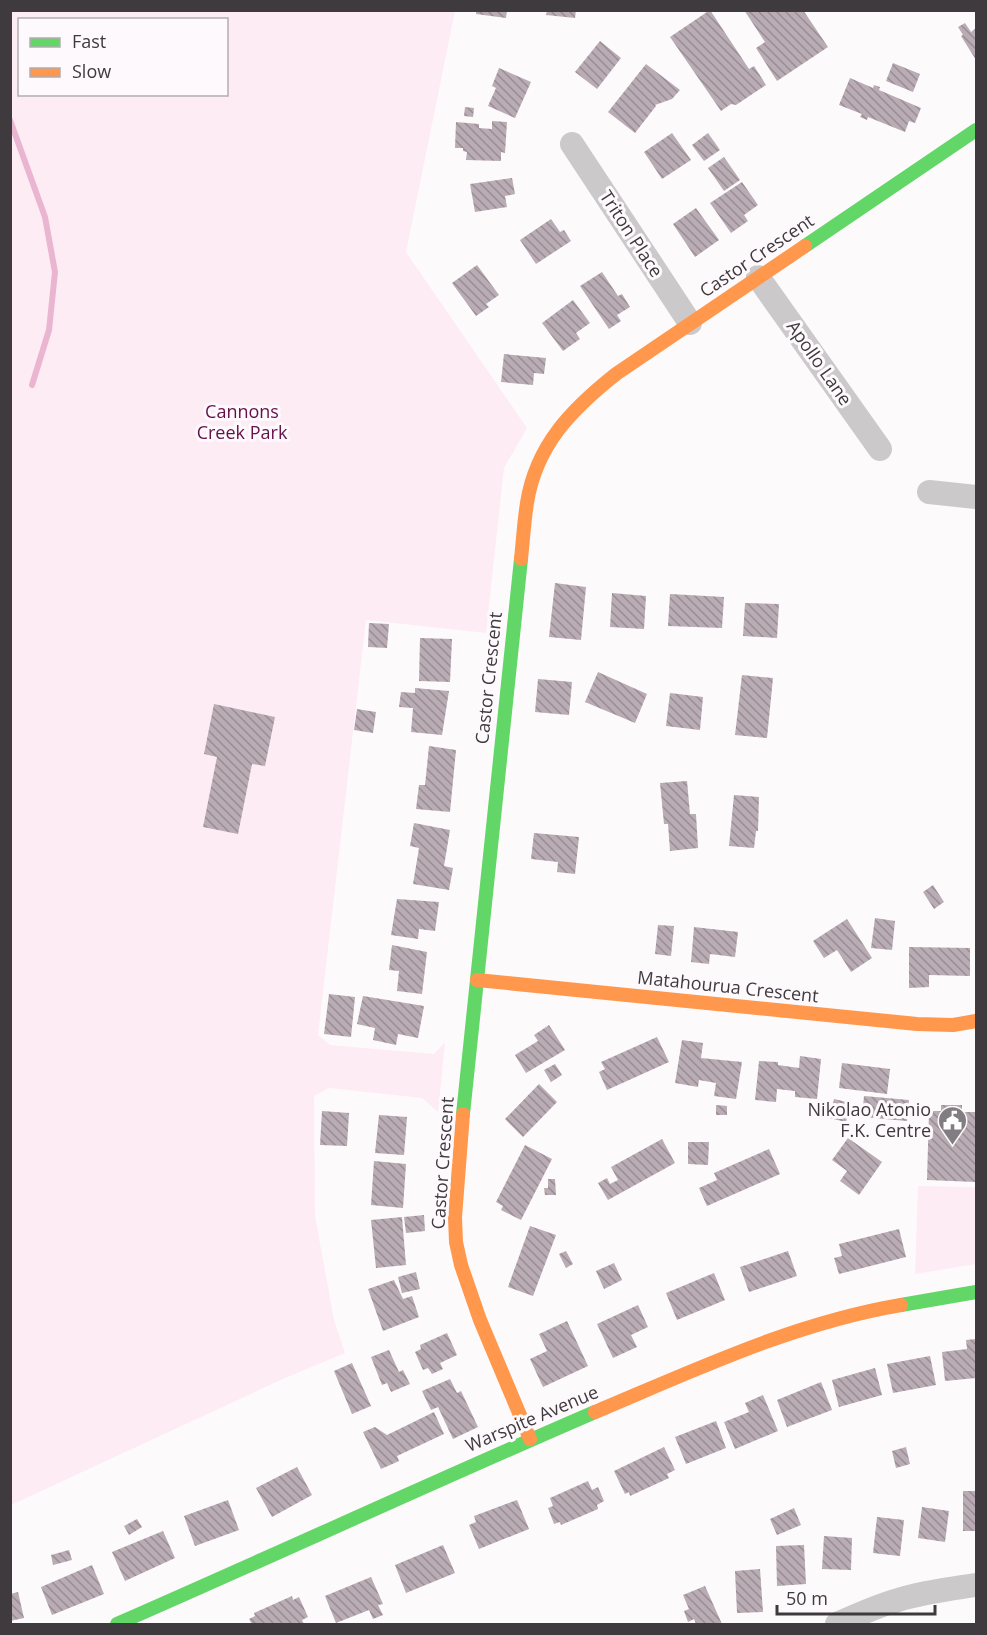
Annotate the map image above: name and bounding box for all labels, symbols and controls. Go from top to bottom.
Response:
legend [18,18,228,96]
text: Fast [72,29,106,53]
text: Slow [72,59,111,83]
street label: Triton Place [595,185,669,281]
street label: Castor Crescent [695,208,818,302]
street label: Apollo Lane [782,315,858,410]
park label: Cannons Creek Park [197,399,288,444]
street label: Castor Crescent [469,611,507,745]
street label: Matahourua Crescent [636,965,820,1007]
street label: Castor Crescent [425,1096,459,1230]
place label: Nikolao Atonio F.K. Centre [808,1097,931,1142]
public building icon: Nikolao Atonio F.K. Centre [936,1104,968,1146]
street label: Warspite Avenue [462,1379,602,1457]
scale bar [777,1578,934,1616]
text: 50 m [786,1586,828,1610]

